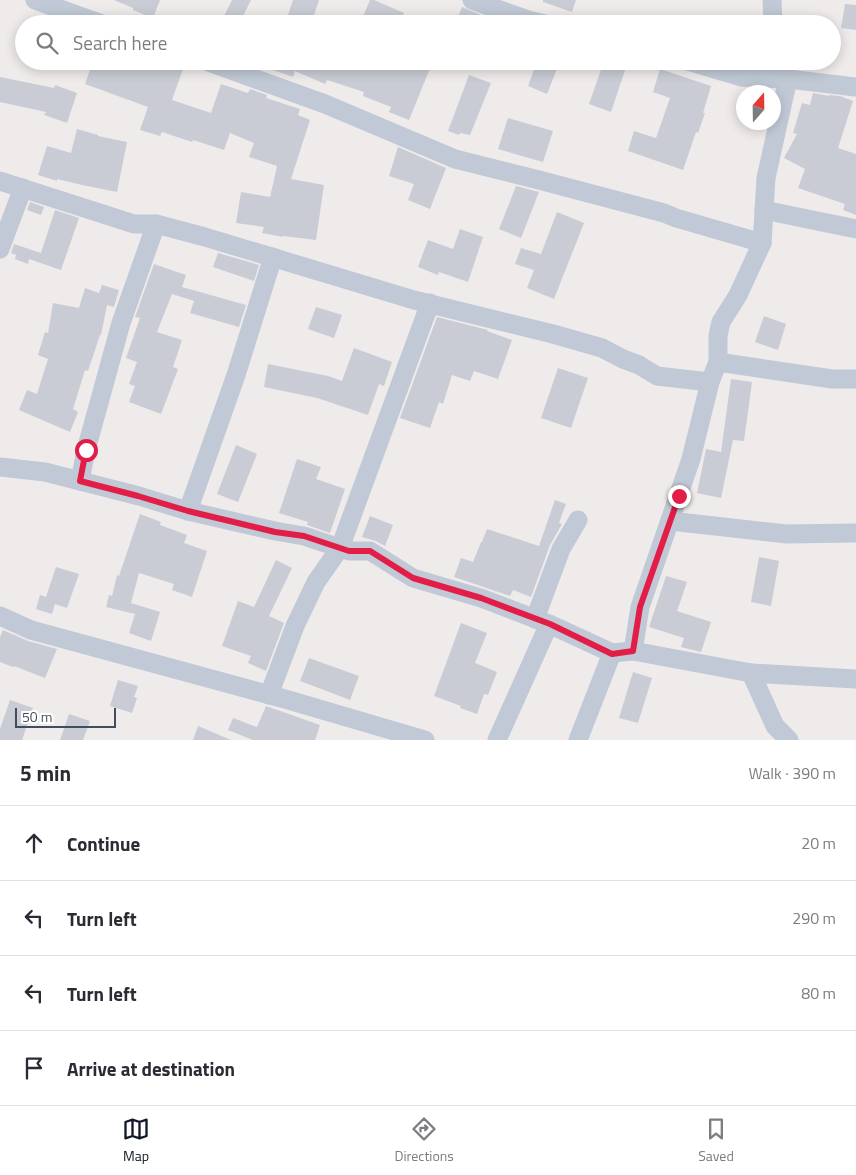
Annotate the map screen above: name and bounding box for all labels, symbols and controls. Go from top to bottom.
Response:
search box [15,15,841,70]
text: Search here [73,28,167,57]
icon: search [33,29,61,57]
north arrow [736,85,781,130]
route start [75,439,98,462]
route end [668,485,691,508]
scale bar [15,705,116,728]
text: 50 m [22,706,52,727]
text: 5 min [20,757,71,789]
text: Walk · 390 m [748,761,836,785]
icon: ahead [20,829,48,857]
text: Continue [67,829,140,858]
text: 20 m [801,831,836,855]
icon: left [20,904,48,932]
text: Turn left [67,904,137,933]
text: 290 m [792,906,836,930]
icon: left [20,979,48,1007]
text: Turn left [67,979,137,1008]
text: 80 m [801,981,836,1005]
icon: arrive [20,1054,48,1082]
text: Arrive at destination [67,1054,235,1083]
tab: Map [122,1115,150,1166]
tab: Directions [394,1115,454,1166]
tab: Saved [698,1115,734,1166]

